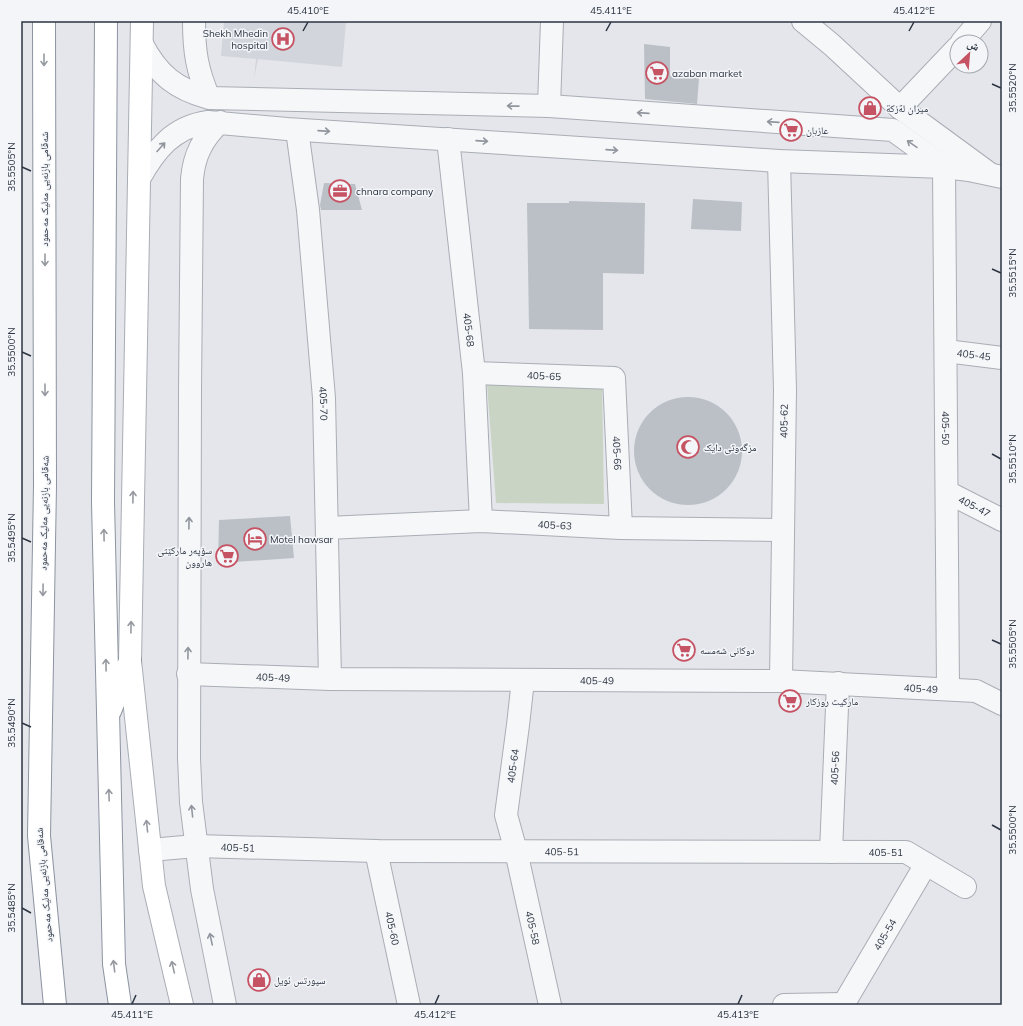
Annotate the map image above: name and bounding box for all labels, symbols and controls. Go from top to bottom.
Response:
text: 45.410°E [287,4,329,17]
text: 45.411°E [590,4,632,17]
text: 45.412°E [893,4,935,17]
hospital icon: Shekh Mhedin hospital [270,26,296,52]
place label: Shekh Mhedin hospital [203,27,268,52]
north arrow [949,34,989,74]
text: ش [965,36,982,55]
one-way arrow [40,53,48,66]
supermarket icon: azaban market [644,60,670,86]
text: 35.5520°N [1006,63,1019,113]
place label: azaban market [672,67,742,80]
shop icon: ميران لةزكة [857,95,883,121]
one-way arrow [507,102,520,109]
place label: ميران لةزكة [886,102,929,115]
one-way arrow [637,109,650,116]
supermarket icon: عازبان [778,117,804,143]
one-way arrow [767,118,780,125]
place label: عازبان [806,124,829,137]
one-way arrow [317,128,330,135]
street label: شەقامی بازنەیی مەلیک مەحمود [38,131,51,246]
one-way arrow [475,138,488,145]
one-way arrow [907,140,918,148]
text: 35.5505°N [5,142,18,192]
one-way arrow [156,142,166,152]
one-way arrow [605,147,618,154]
office icon: chnara company [327,178,353,204]
place label: chnara company [356,185,434,198]
text: 35.5515°N [1006,248,1019,298]
one-way arrow [41,253,49,266]
street label: 405-68 [461,312,478,348]
text: 35.5500°N [5,327,18,377]
street label: 405-45 [956,346,992,363]
street label: 405-65 [527,368,561,383]
one-way arrow [41,383,49,396]
street label: 405-70 [317,386,331,421]
street label: 405-62 [777,404,791,438]
street label: 405-50 [939,411,953,445]
mosque icon: مزگەوتی دایک [675,434,701,460]
text: 35.5510°N [1006,434,1019,484]
street label: 405-66 [610,435,625,470]
place label: مزگەوتی دایک [704,441,757,454]
street label: شەقامی بازنەیی مەلیک مەحمود [36,455,52,570]
one-way arrow [129,491,137,504]
street label: 405-47 [956,492,993,520]
text: 35.5495°N [5,513,18,563]
one-way arrow [185,517,193,530]
street label: 405-63 [537,517,572,532]
hotel icon: Motel hawsar [242,526,268,552]
one-way arrow [100,529,107,542]
place label: Motel hawsar [270,533,333,546]
supermarket icon: سۆپەر ماركێتی هاروون [214,543,240,569]
place label: سۆپەر ماركێتی هاروون [157,544,212,569]
one-way arrow [39,583,47,596]
text: 35.5505°N [1006,619,1019,669]
one-way arrow [127,621,135,634]
supermarket icon: دوکانی شەمسە [671,637,697,663]
place label: دوکانی شەمسە [700,644,755,657]
one-way arrow [184,647,192,660]
one-way arrow [102,659,110,672]
street label: 405-49 [256,670,290,684]
street label: 405-49 [580,674,614,687]
street label: 405-49 [903,681,938,696]
supermarket icon: ماركيت روزكار [777,688,803,714]
place label: ماركيت روزكار [805,695,859,708]
text: 35.5490°N [5,698,18,748]
street label: 405-64 [504,748,522,784]
street label: 405-56 [827,751,842,785]
one-way arrow [105,789,113,802]
one-way arrow [188,805,196,818]
text: 35.5500°N [1006,805,1019,855]
one-way arrow [144,820,151,833]
street label: شەقامی بازنەیی مەلیک مەحمود [32,827,55,943]
street label: 405-51 [220,840,255,854]
street label: 405-51 [545,845,579,858]
street label: 405-51 [869,845,903,858]
text: 35.5485°N [5,883,18,933]
street label: 405-60 [383,910,403,946]
street label: 405-58 [523,910,543,946]
street label: 405-54 [870,916,899,952]
one-way arrow [206,933,214,946]
one-way arrow [110,960,118,973]
one-way arrow [169,961,177,974]
shop icon: سپورتس ئويل [246,967,272,993]
place label: سپورتس ئويل [274,974,326,987]
text: 45.411°E [111,1008,153,1021]
text: 45.412°E [414,1008,456,1021]
text: 45.413°E [717,1008,759,1021]

